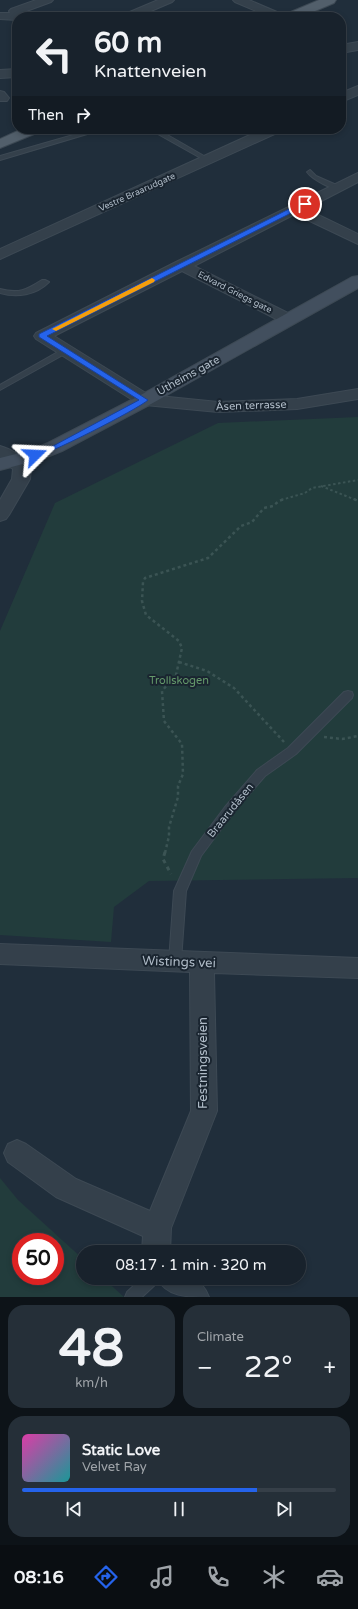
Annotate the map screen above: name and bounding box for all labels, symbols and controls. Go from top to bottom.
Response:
text: 60 m [94,26,162,60]
icon: left [28,28,80,80]
text: Knattenveien [94,60,207,82]
icon: right [72,104,94,126]
text: Then [28,106,64,124]
street label: Vestre Braarudgate [97,171,177,214]
pin [288,187,322,221]
icon: arrive [294,193,316,215]
street label: Edvard Griegs gate [196,269,274,316]
street label: Utheims gate [155,353,222,398]
street label: Åsen terrasse [215,397,287,413]
position arrow [14,434,56,476]
park label: Trollskogen [149,674,209,687]
street label: Braarudåsen [204,780,256,840]
street label: Wistings vei [142,953,216,971]
street label: Festningsveien [195,1017,211,1109]
speed limit sign: 50 [12,1233,64,1285]
text: 08:17 · 1 min · 320 m [116,1256,266,1274]
text: 48 [59,1317,124,1380]
text: Climate [197,1329,244,1345]
text: 22° [244,1349,293,1386]
text: − [197,1355,213,1381]
text: + [324,1355,336,1381]
text: km/h [75,1375,108,1391]
text: Static Love [82,1441,160,1459]
text: Velvet Ray [82,1459,147,1475]
icon: previous [63,1498,85,1520]
icon: pause [168,1498,190,1520]
icon: next [273,1498,295,1520]
icon: directions [92,1563,120,1591]
icon: music [148,1563,176,1591]
icon: phone [204,1563,232,1591]
icon: climate [260,1563,288,1591]
icon: car [316,1563,344,1591]
text: 08:16 [14,1566,64,1588]

